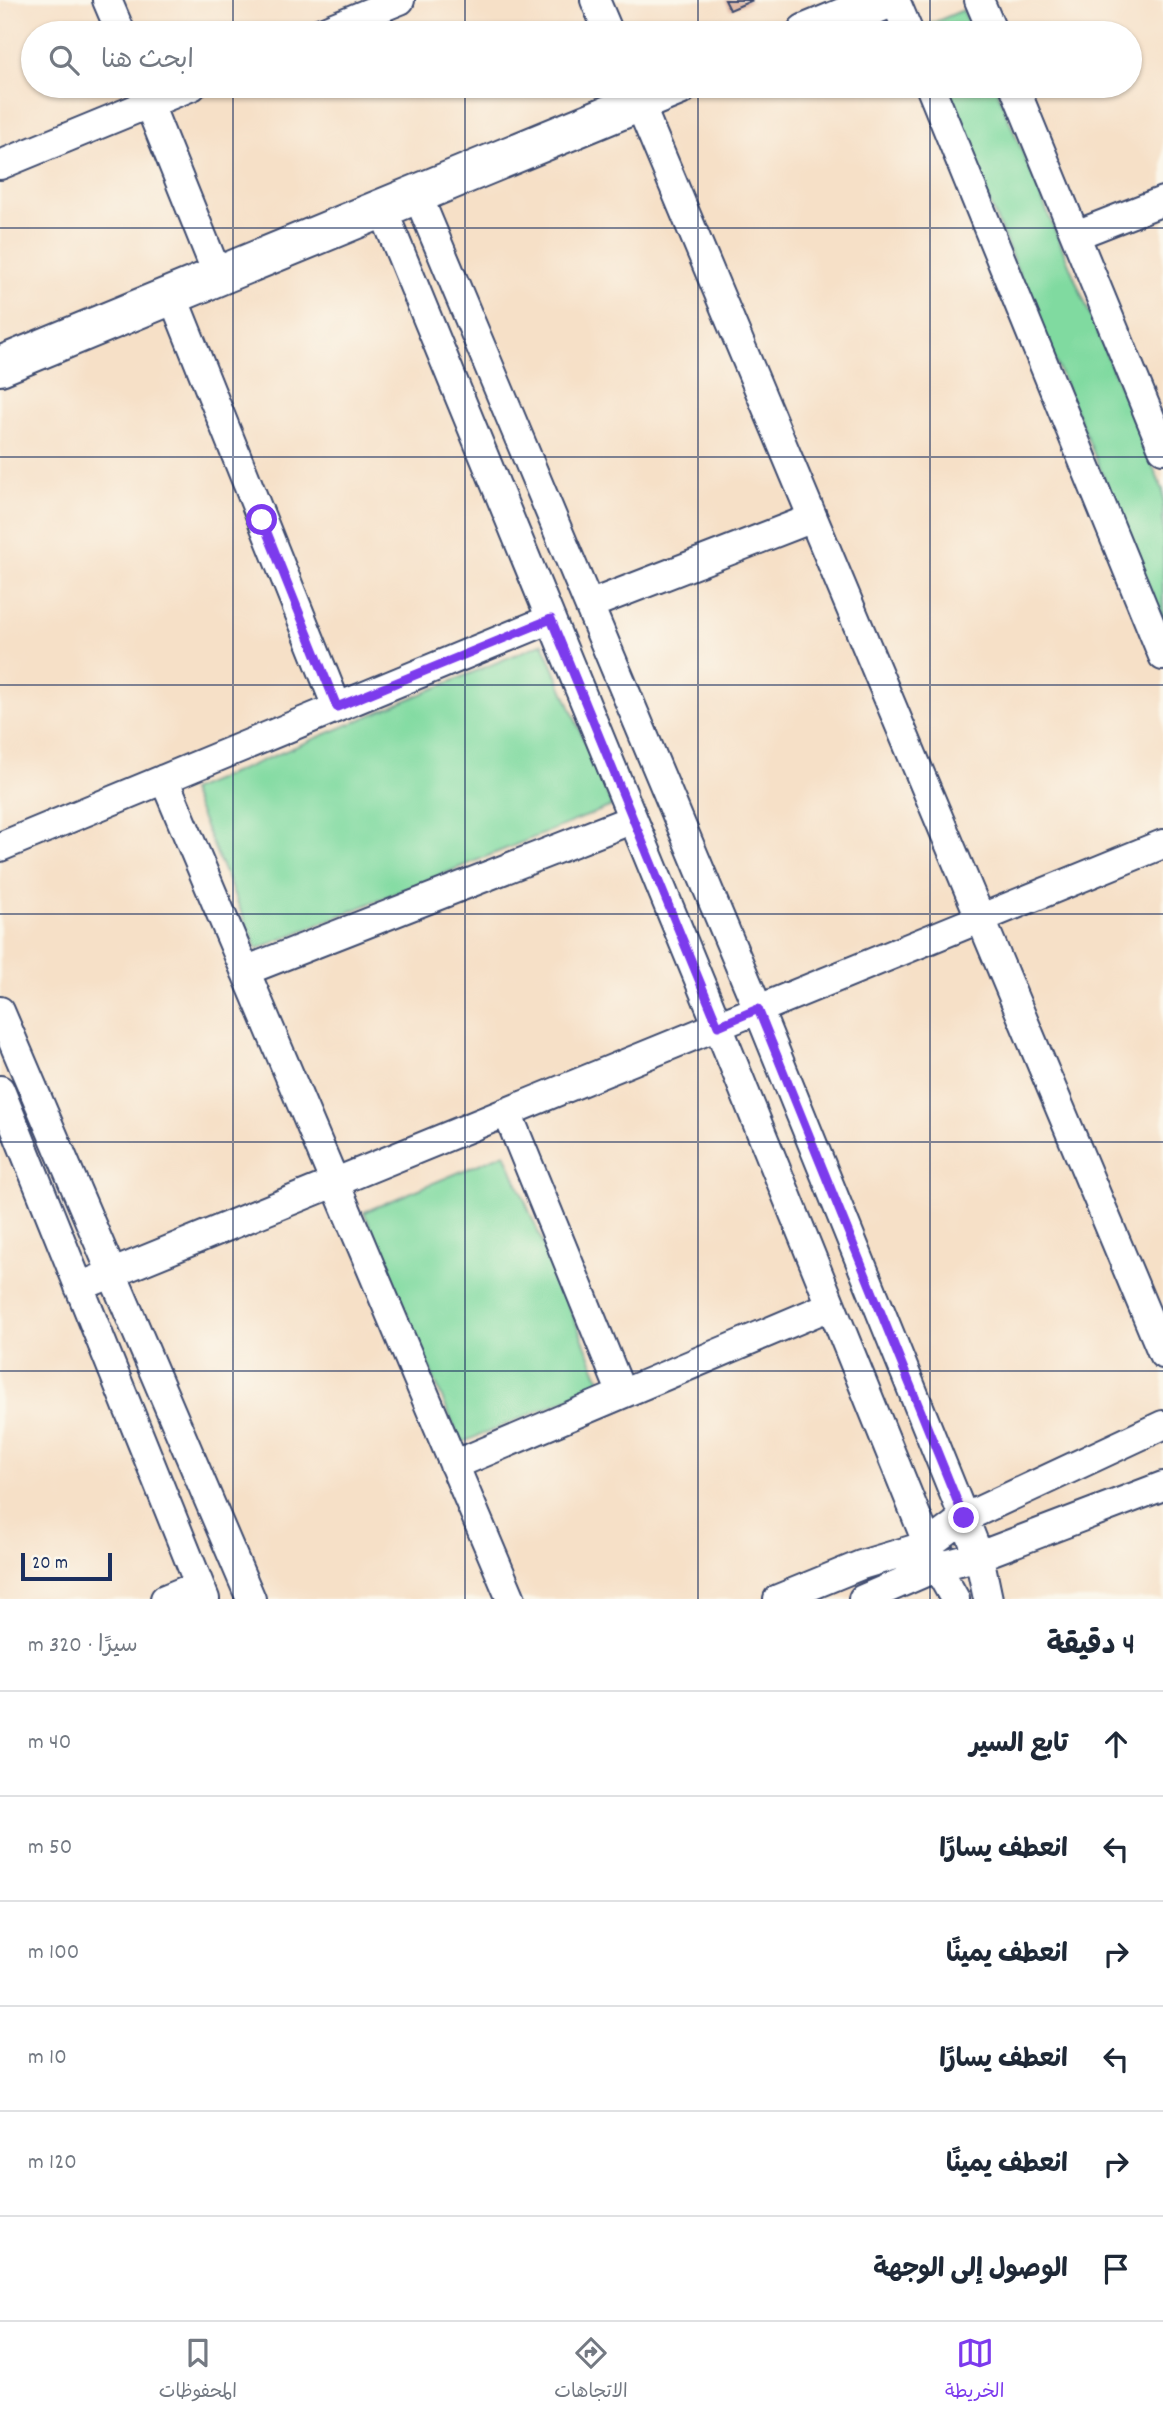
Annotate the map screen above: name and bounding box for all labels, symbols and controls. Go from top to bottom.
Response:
search box [21,21,1142,98]
icon: search [45,41,83,79]
text: ابحث هنا [101,43,194,80]
route start [246,504,277,535]
route end [948,1502,979,1533]
scale bar [21,1550,112,1582]
text: 20 m [32,1551,68,1578]
text: 4 دقيقة [1046,1626,1135,1669]
text: سيرًا · 320 m [28,1630,138,1663]
icon: ahead [1097,1725,1135,1763]
text: 40 m [28,1727,71,1760]
text: تابع السير [969,1727,1068,1764]
icon: left [1097,1830,1135,1868]
text: 50 m [28,1832,72,1865]
text: انعطف يسارًا [939,1832,1068,1869]
icon: right [1097,1935,1135,1973]
text: 100 m [28,1937,79,1970]
text: انعطف يمينًا [946,1937,1068,1974]
icon: left [1097,2040,1135,2078]
text: 10 m [28,2042,67,2075]
text: انعطف يسارًا [939,2042,1068,2079]
icon: right [1097,2145,1135,2183]
text: 120 m [28,2147,77,2180]
text: انعطف يمينًا [946,2147,1068,2184]
icon: arrive [1097,2250,1135,2288]
text: الوصول إلى الوجهة [873,2252,1068,2289]
tab: المحفوظات [159,2334,237,2407]
tab: الاتجاهات [554,2334,628,2407]
tab: الخريطة [945,2334,1004,2407]

